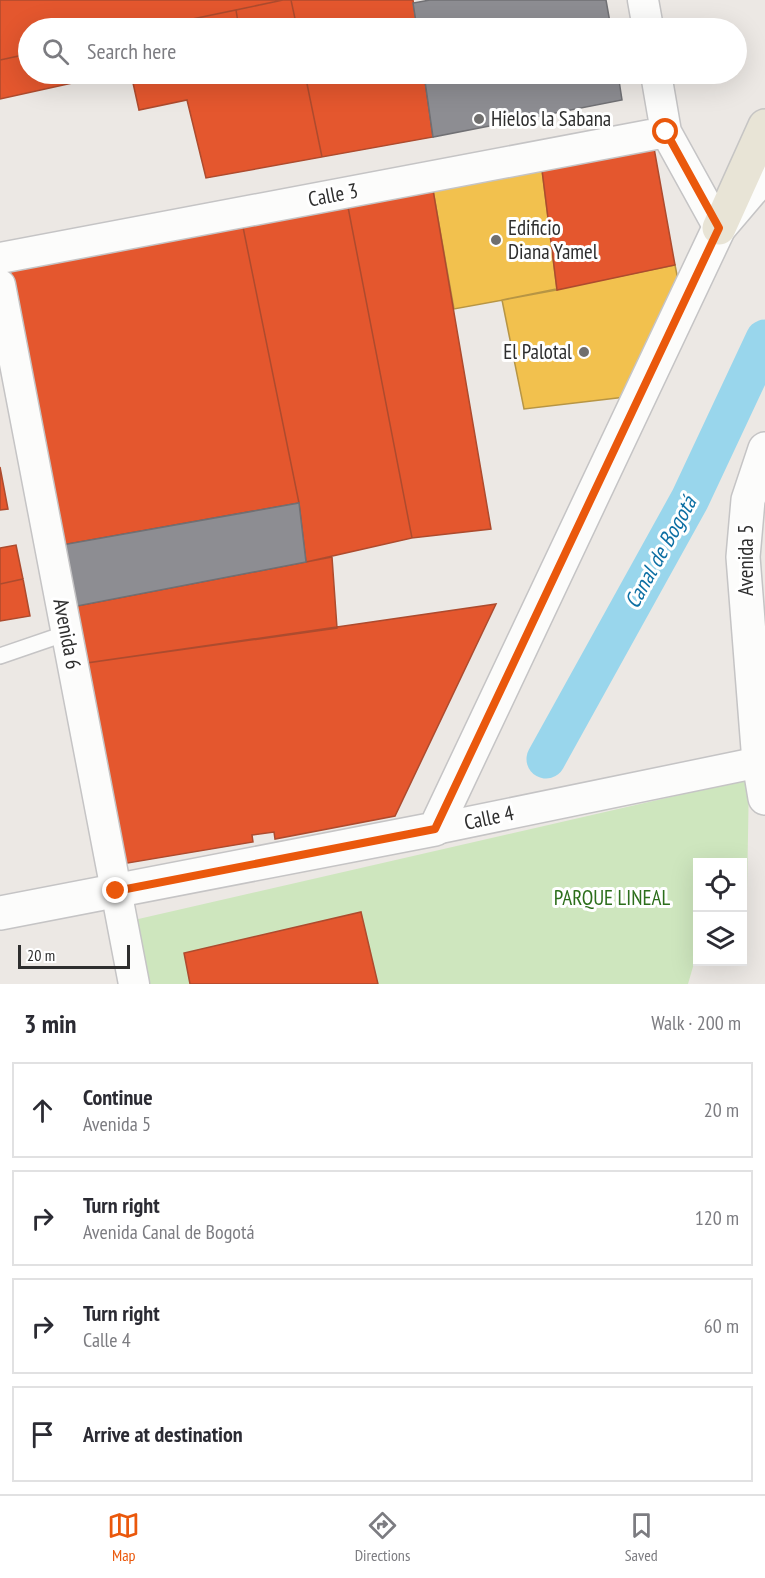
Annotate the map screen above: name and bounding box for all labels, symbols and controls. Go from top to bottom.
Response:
search box [18,18,747,84]
icon: search [39,35,72,68]
text: Search here [87,37,176,65]
place label: Hielos la Sabana [491,105,611,132]
marker: Hielos la Sabana [472,112,486,126]
route start [652,118,678,144]
street label: Calle 3 [306,176,360,213]
place label: Edificio Diana Yamel [508,214,598,265]
marker: Edificio Diana Yamel [489,233,503,247]
place label: El Palotal [503,338,572,365]
marker: El Palotal [577,345,591,359]
water label: Canal de Bogotá [618,490,703,613]
street label: Avenida 5 [732,524,759,596]
street label: Avenida 6 [47,596,88,671]
street label: Calle 4 [462,799,517,836]
map controls [693,858,747,966]
button: locate [693,858,747,912]
route end [102,877,128,903]
park label: PARQUE LINEAL [554,884,670,911]
button: layers [693,912,747,966]
scale bar [18,942,130,970]
text: 20 m [27,945,55,965]
text: 3 min [24,1007,77,1040]
text: Walk · 200 m [651,1010,741,1036]
text: Continue [83,1083,153,1111]
icon: ahead [26,1094,59,1127]
text: 20 m [704,1097,739,1123]
text: Avenida 5 [83,1111,151,1137]
text: Turn right [83,1191,160,1219]
icon: right [26,1202,59,1235]
text: 120 m [695,1205,739,1231]
text: Avenida Canal de Bogotá [83,1219,254,1245]
text: Turn right [83,1299,160,1327]
icon: right [26,1310,59,1343]
text: 60 m [704,1313,739,1339]
text: Calle 4 [83,1327,131,1353]
icon: arrive [26,1418,59,1451]
text: Arrive at destination [83,1420,243,1448]
tab: Map [107,1509,140,1565]
tab: Directions [355,1509,410,1565]
tab: Saved [625,1509,658,1565]

